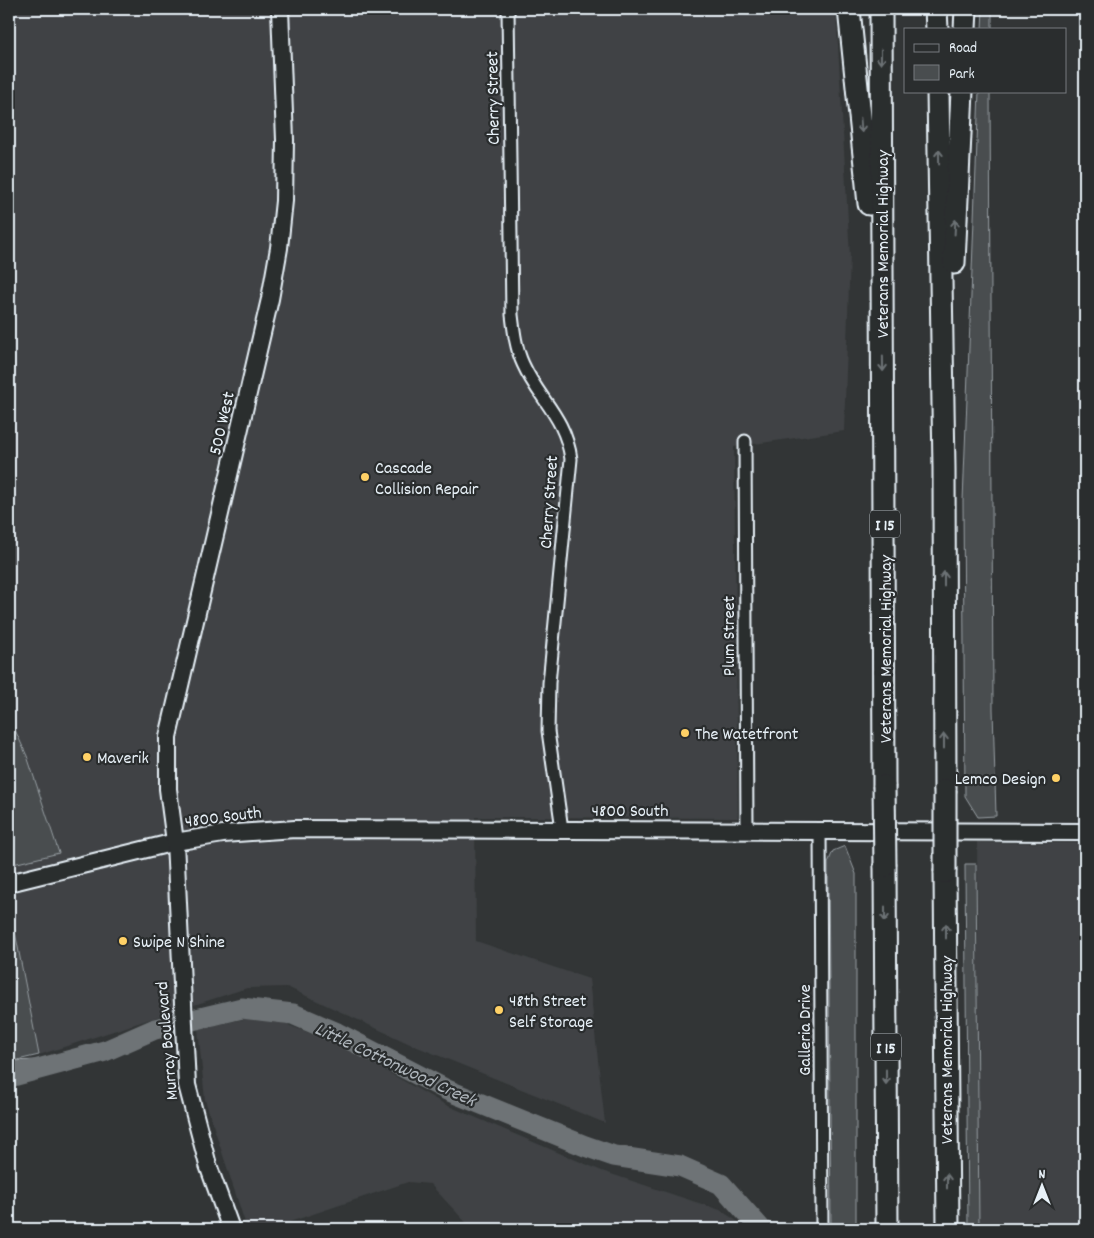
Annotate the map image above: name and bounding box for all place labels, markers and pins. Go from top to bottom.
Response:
place label: Cascade Collision Repair [375,457,479,503]
marker: Cascade Collision Repair [359,471,371,483]
place label: The Watetfront [695,723,799,748]
marker: The Watetfront [679,727,691,739]
place label: Maverik [97,747,149,772]
marker: Maverik [81,751,93,763]
place label: Lemco Design [955,768,1046,793]
marker: Lemco Design [1050,772,1062,784]
place label: Swipe N Shine [133,931,225,956]
marker: Swipe N Shine [117,935,129,947]
place label: 48th Street Self Storage [509,990,593,1036]
marker: 48th Street Self Storage [493,1004,505,1016]

